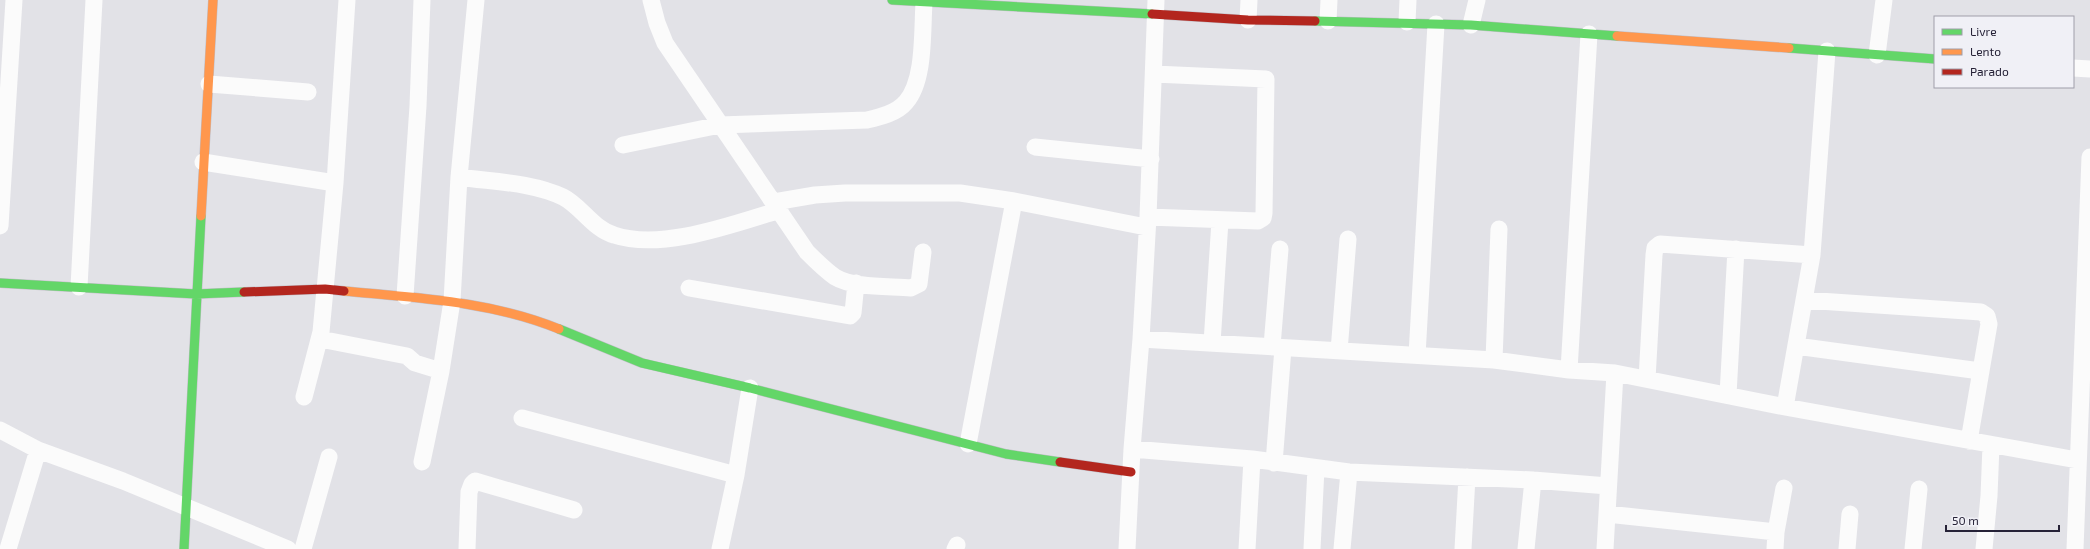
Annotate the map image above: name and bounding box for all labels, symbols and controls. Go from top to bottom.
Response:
legend [1934,16,2074,88]
text: Livre [1970,24,1997,38]
text: Lento [1970,44,2001,58]
text: Parado [1970,64,2009,78]
scale bar [1946,507,2059,533]
text: 50 m [1952,513,1979,527]

